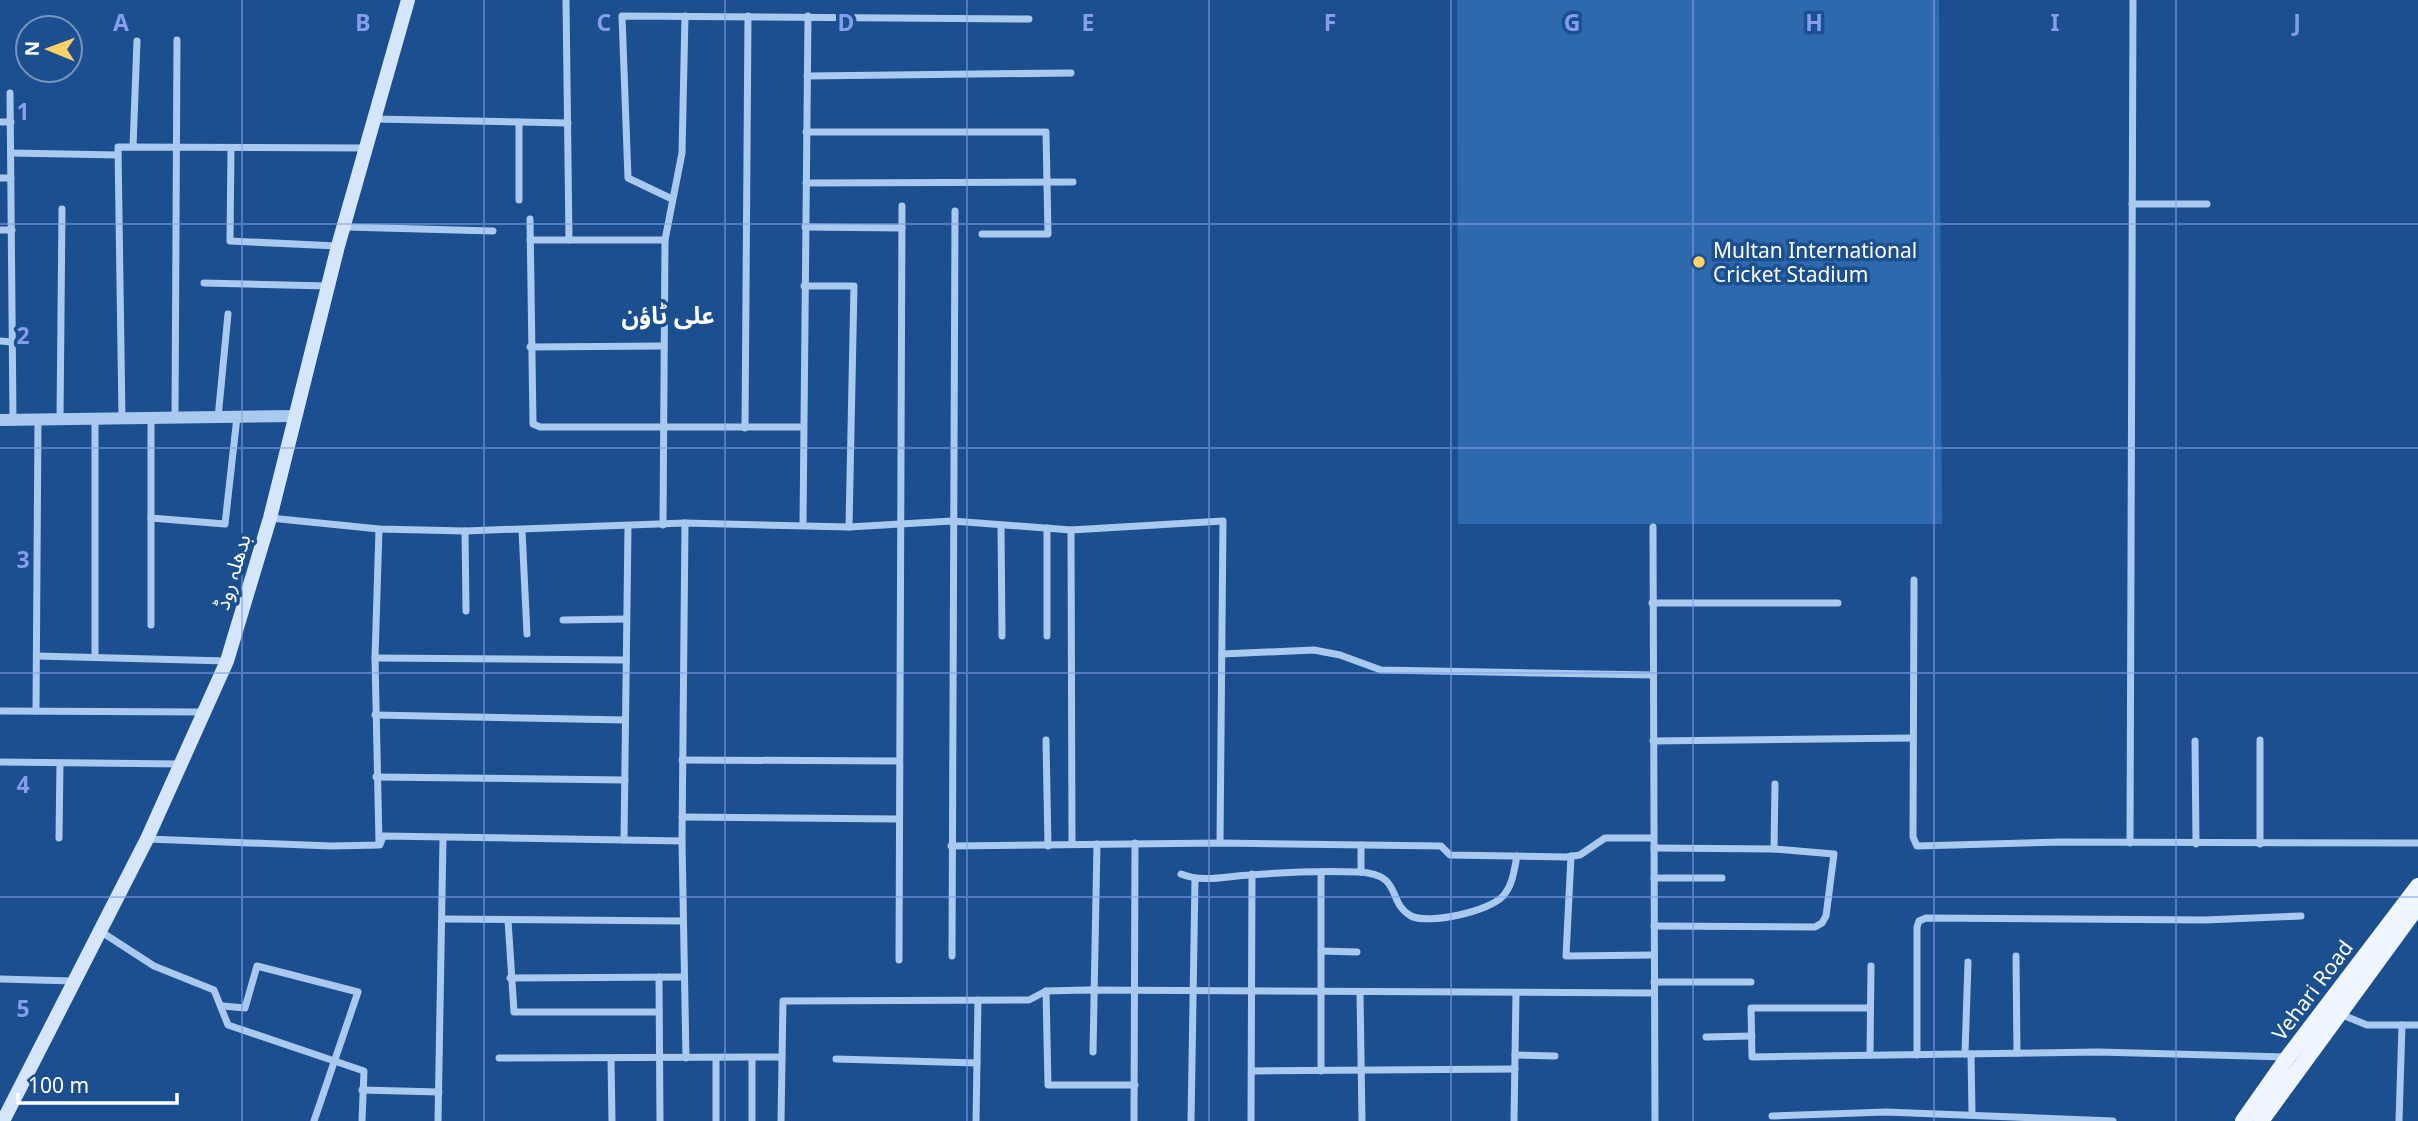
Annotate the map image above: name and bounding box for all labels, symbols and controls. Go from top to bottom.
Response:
text: A [113,6,129,38]
text: B [355,6,371,38]
text: C [597,6,612,38]
text: D [838,6,854,38]
text: E [1082,6,1094,38]
text: F [1324,6,1336,38]
text: G [1564,6,1580,38]
text: H [1805,6,1823,38]
text: I [2051,6,2060,38]
text: J [2291,6,2301,38]
north arrow [14,14,84,84]
text: N [19,41,45,57]
text: 1 [16,95,30,127]
place label: Multan International Cricket Stadium [1713,236,1917,288]
marker: Multan International Cricket Stadium [1691,254,1707,270]
district label: علی ٹاؤن [621,298,715,331]
text: 2 [16,319,30,351]
street label: بدھلہ روڈ [207,531,257,613]
text: 3 [16,543,30,575]
text: 4 [16,768,30,800]
street label: Vehari Road [2265,934,2359,1046]
text: 5 [16,992,30,1024]
scale bar [18,1062,177,1106]
text: 100 m [28,1071,89,1099]

